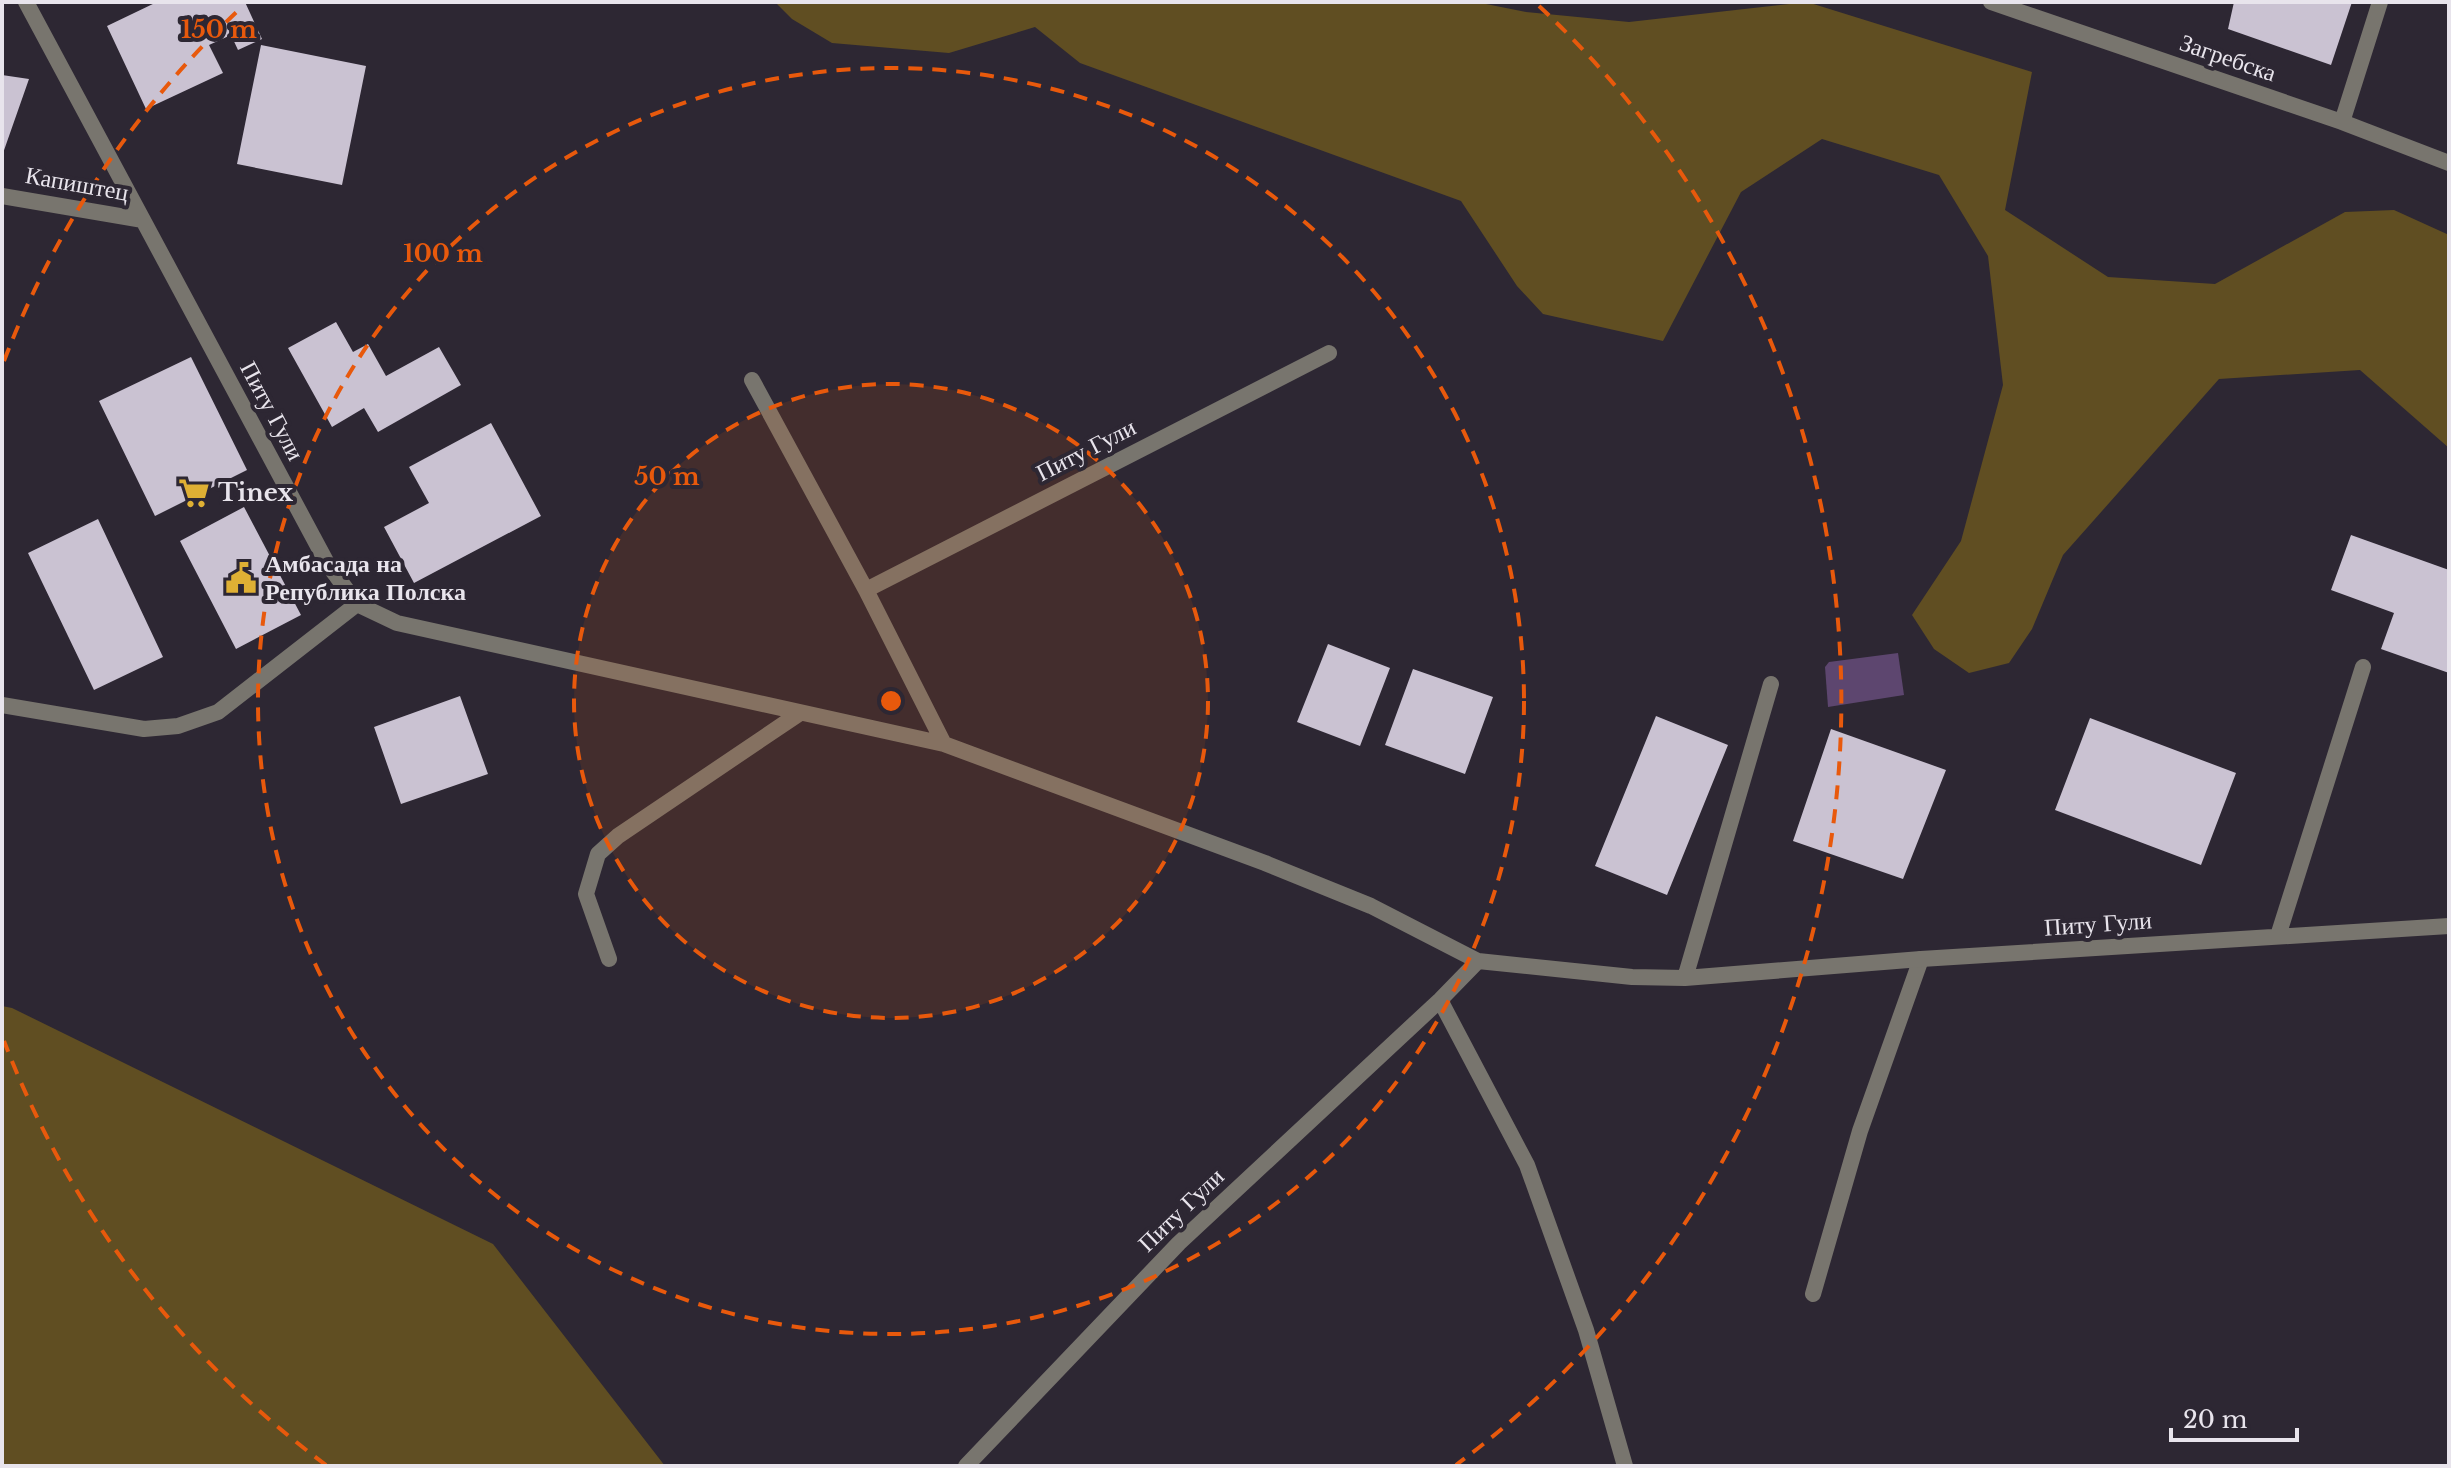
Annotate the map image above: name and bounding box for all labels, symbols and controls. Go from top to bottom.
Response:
text: 150 m [181,15,257,44]
street label: Загребска [2176,28,2280,88]
street label: Капиштец [23,160,131,207]
text: 100 m [403,239,483,268]
street label: Питу Гули [234,356,311,465]
street label: Питу Гули [1031,412,1141,487]
text: 50 m [634,462,700,491]
supermarket icon: Tinex [177,476,211,510]
place label: Tinex [218,478,293,507]
place label: Амбасада на Република Полска [265,549,466,606]
public building icon: Амбасада на Република Полска [224,561,258,595]
centre of rings [877,687,905,715]
street label: Питу Гули [2043,905,2153,942]
street label: Питу Гули [1132,1162,1230,1258]
scale bar [2171,1392,2297,1442]
text: 20 m [2183,1405,2248,1434]

